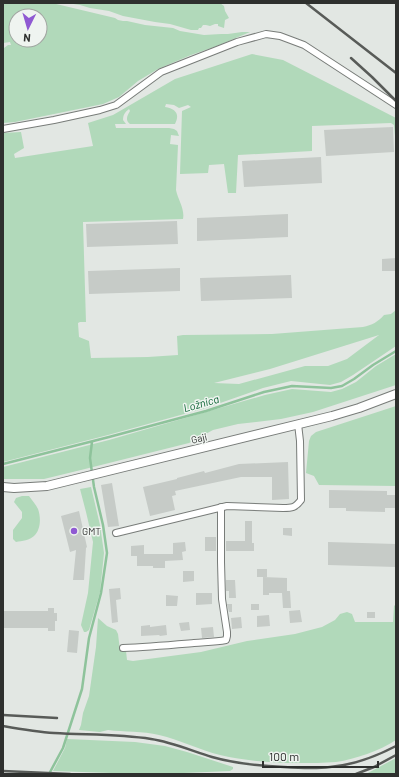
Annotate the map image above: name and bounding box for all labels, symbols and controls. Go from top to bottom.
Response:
north arrow [8,8,48,48]
text: N [23,32,31,45]
water label: Ložnica [182,392,220,414]
street label: Gaji [190,430,208,446]
place label: GMT [82,525,101,537]
marker: GMT [69,526,79,536]
scale bar [263,743,378,769]
text: 100 m [269,749,299,763]

